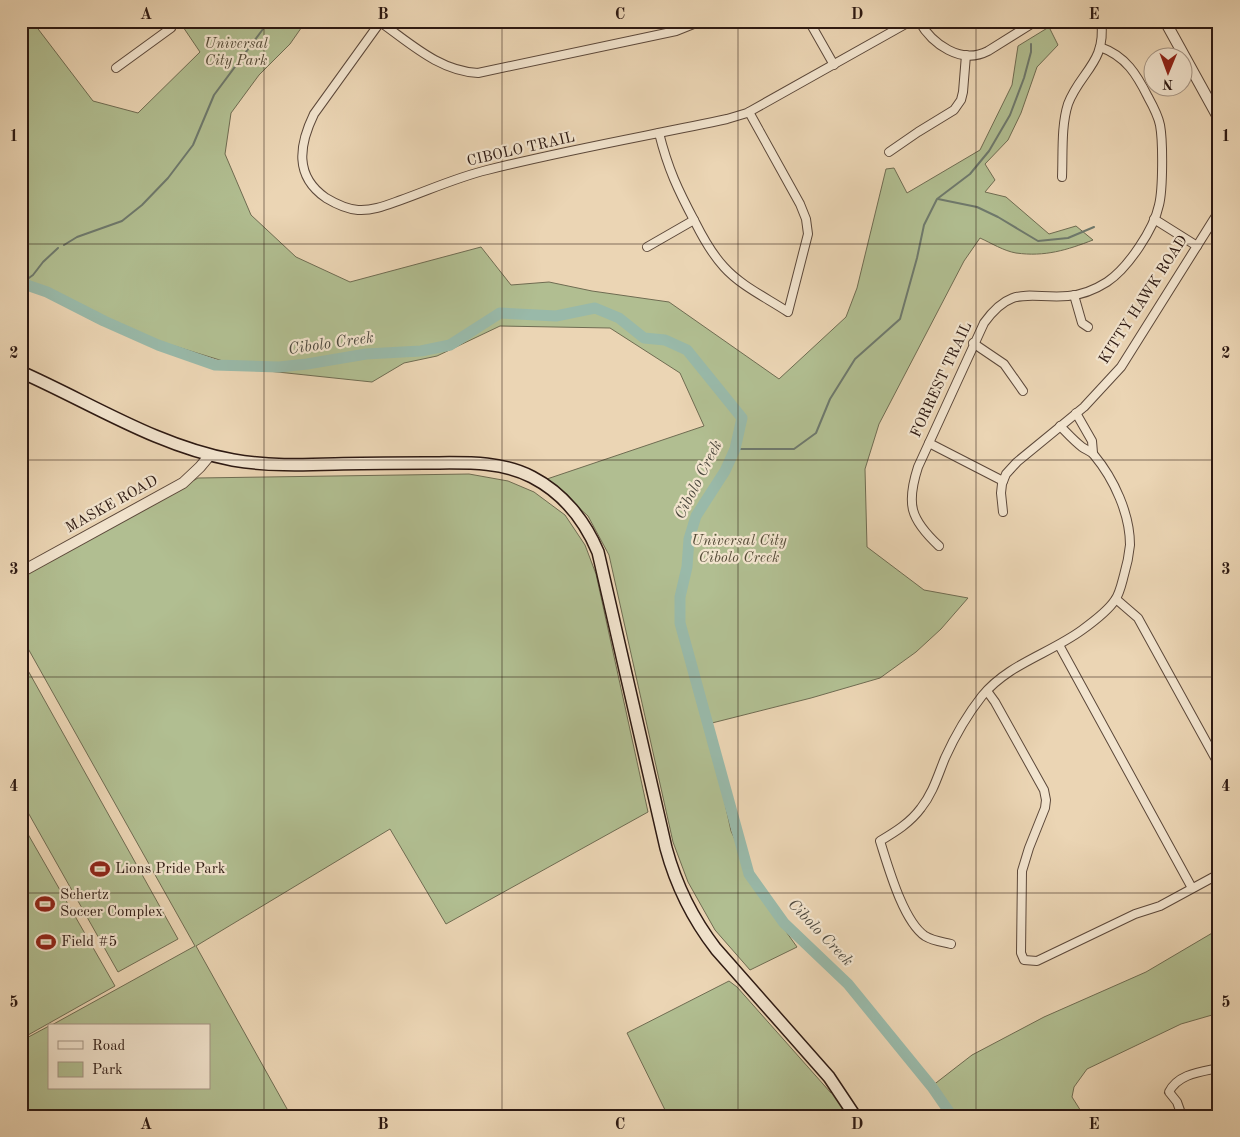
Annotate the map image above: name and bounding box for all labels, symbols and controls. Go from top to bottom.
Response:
text: A [140,7,152,23]
text: B [377,7,389,23]
text: C [615,7,625,23]
text: D [851,7,863,23]
text: E [1088,7,1100,23]
park label: Universal City Park [204,37,269,69]
north arrow [1142,48,1192,98]
text: N [1162,77,1173,91]
text: 1 [9,129,19,145]
text: 1 [1221,129,1231,145]
street label: CIBOLO TRAIL [466,130,576,170]
street label: KITTY HAWK ROAD [1097,233,1191,367]
street label: FORREST TRAIL [909,320,975,440]
water label: Cibolo Creek [287,330,375,358]
text: 2 [9,346,19,362]
text: 2 [1221,346,1231,362]
water label: Cibolo Creek [672,438,726,522]
street label: MASKE ROAD [63,474,161,536]
park label: Universal City Cibolo Creek [691,534,787,566]
text: 3 [9,562,19,578]
text: 3 [1221,562,1231,578]
text: 4 [9,779,19,795]
text: 4 [1221,779,1231,795]
sports icon: Lions Pride Park [89,858,111,880]
place label: Lions Pride Park [115,862,226,877]
place label: Schertz Soccer Complex [60,888,163,920]
sports icon: Schertz Soccer Complex [34,893,56,915]
water label: Cibolo Creek [784,896,856,970]
sports icon: Field #5 [35,931,57,953]
place label: Field #5 [61,935,117,950]
text: 5 [9,995,19,1011]
text: 5 [1221,995,1231,1011]
legend [48,1024,210,1090]
text: Road [92,1039,126,1054]
text: Park [92,1063,123,1078]
text: A [140,1117,152,1133]
text: B [377,1117,389,1133]
text: C [615,1117,625,1133]
text: D [851,1117,863,1133]
text: E [1088,1117,1100,1133]

